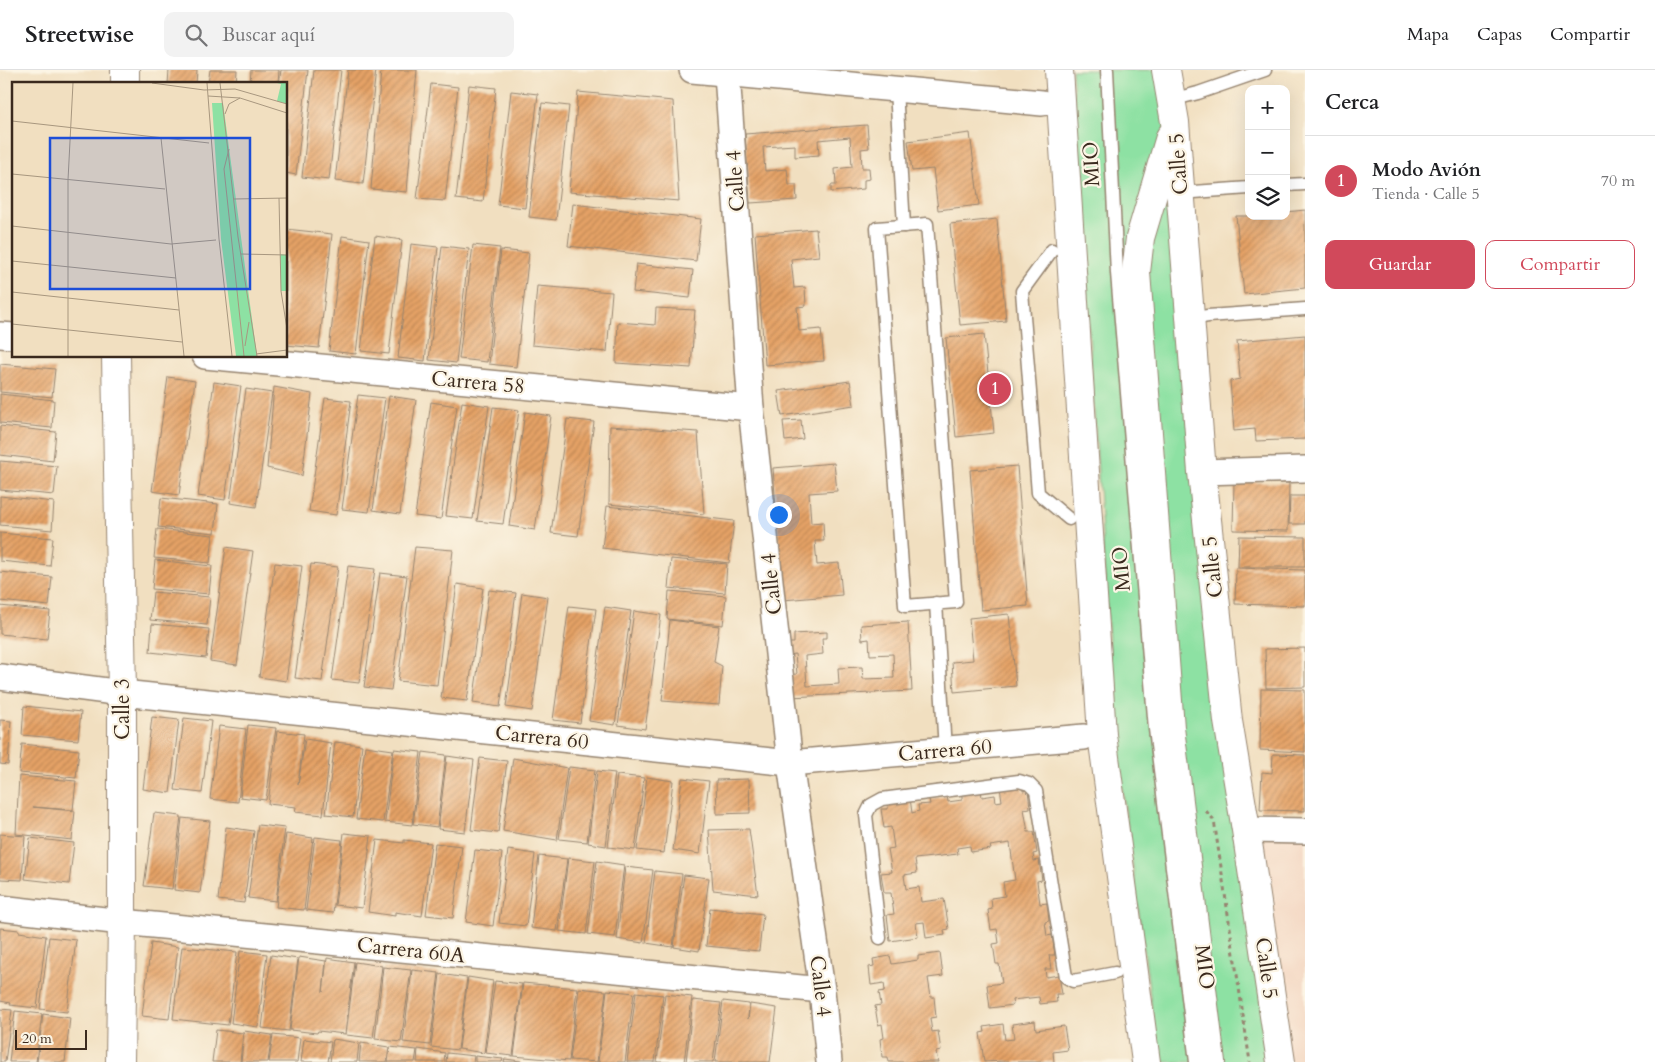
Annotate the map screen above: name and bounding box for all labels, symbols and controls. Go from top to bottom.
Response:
search box [164,12,514,57]
text: Streetwise [25,18,134,51]
icon: search [182,21,210,49]
text: Buscar aquí [222,22,315,48]
text: Mapa [1407,22,1449,47]
text: Capas [1477,22,1522,47]
text: Compartir [1550,22,1630,47]
inset map [12,82,288,358]
map controls [1245,85,1290,220]
button: + [1245,85,1290,130]
text: Cerca [1325,88,1379,117]
button: − [1245,130,1290,175]
street label: Calle 5 [1162,132,1195,196]
street label: MIO [1076,141,1107,187]
street label: Calle 4 [719,149,752,213]
text: Modo Avión [1372,157,1481,183]
text: 1 [1337,170,1345,192]
text: 70 m [1601,170,1635,192]
button: layers [1245,175,1290,220]
text: Tienda · Calle 5 [1372,183,1480,205]
button: Guardar [1325,240,1475,289]
button: Compartir [1485,240,1635,289]
street label: Carrera 58 [430,364,526,401]
pin: 1 [979,370,1011,408]
your location [766,502,792,528]
street label: Calle 5 [1195,535,1230,599]
street label: MIO [1105,545,1138,593]
street label: Calle 4 [754,551,789,616]
street label: Calle 3 [108,678,137,740]
street label: Carrera 60 [494,718,590,757]
street label: Carrera 60 [897,732,993,769]
street label: Carrera 60A [355,930,467,971]
street label: Calle 5 [1248,935,1285,1001]
street label: MIO [1187,943,1222,991]
street label: Calle 4 [802,954,839,1019]
scale bar [15,1027,88,1050]
text: 20 m [22,1029,52,1048]

